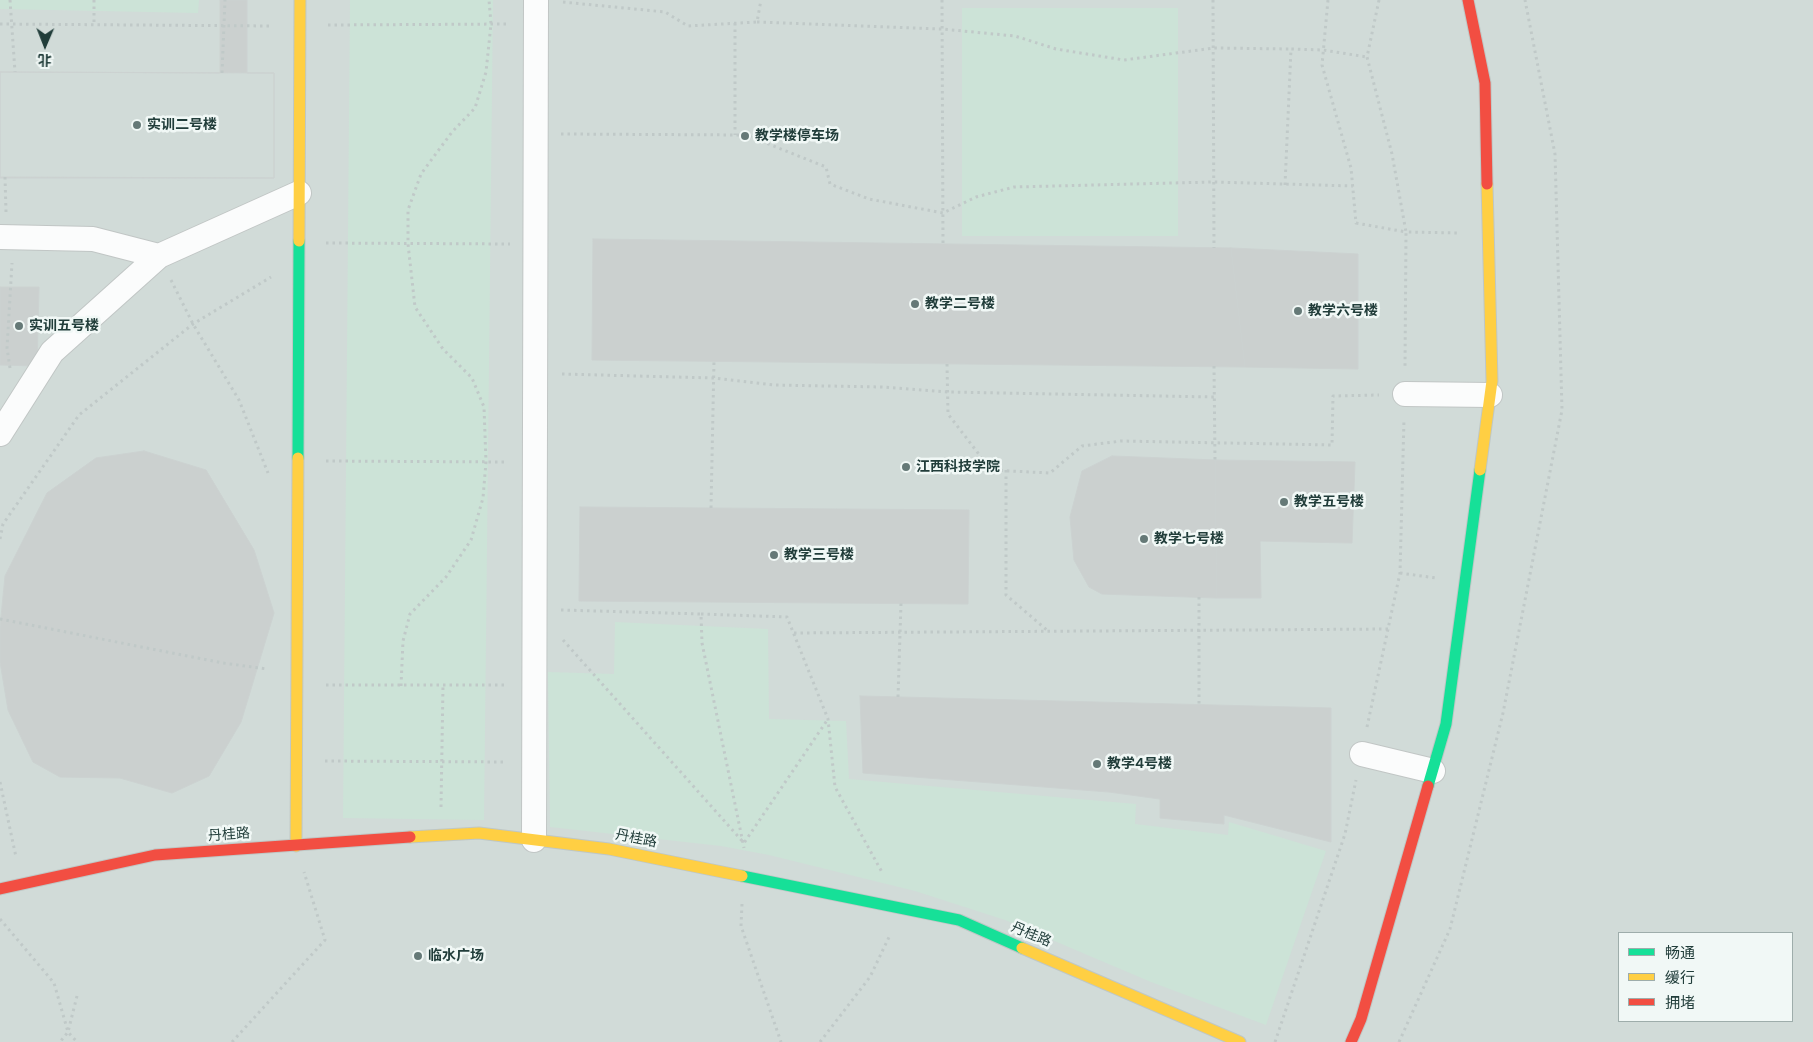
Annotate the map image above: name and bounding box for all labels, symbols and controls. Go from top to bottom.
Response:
north arrow [20,20,70,70]
text: 北 [38,51,52,69]
place label: 实训二号楼 [147,117,217,133]
marker: 实训二号楼 [131,119,143,131]
place label: 教学楼停车场 [755,128,839,144]
marker: 教学楼停车场 [739,130,751,142]
place label: 教学二号楼 [925,296,995,312]
marker: 教学二号楼 [909,298,921,310]
place label: 教学六号楼 [1308,303,1378,319]
marker: 教学六号楼 [1292,305,1304,317]
place label: 实训五号楼 [29,318,99,334]
marker: 实训五号楼 [13,320,25,332]
place label: 江西科技学院 [916,459,1000,475]
marker: 江西科技学院 [900,461,912,473]
place label: 教学五号楼 [1294,494,1364,510]
marker: 教学五号楼 [1278,496,1290,508]
place label: 教学七号楼 [1154,531,1224,547]
marker: 教学七号楼 [1138,533,1150,545]
place label: 教学三号楼 [784,547,854,563]
marker: 教学三号楼 [768,549,780,561]
place label: 教学4号楼 [1107,756,1172,772]
marker: 教学4号楼 [1091,758,1103,770]
street label: 丹桂路 [207,825,251,845]
street label: 丹桂路 [614,827,658,851]
street label: 丹桂路 [1008,919,1054,951]
legend [1618,932,1793,1022]
text: 畅通 [1665,943,1695,963]
place label: 临水广场 [428,948,484,964]
marker: 临水广场 [412,950,424,962]
text: 缓行 [1665,968,1695,988]
text: 拥堵 [1665,993,1695,1013]

